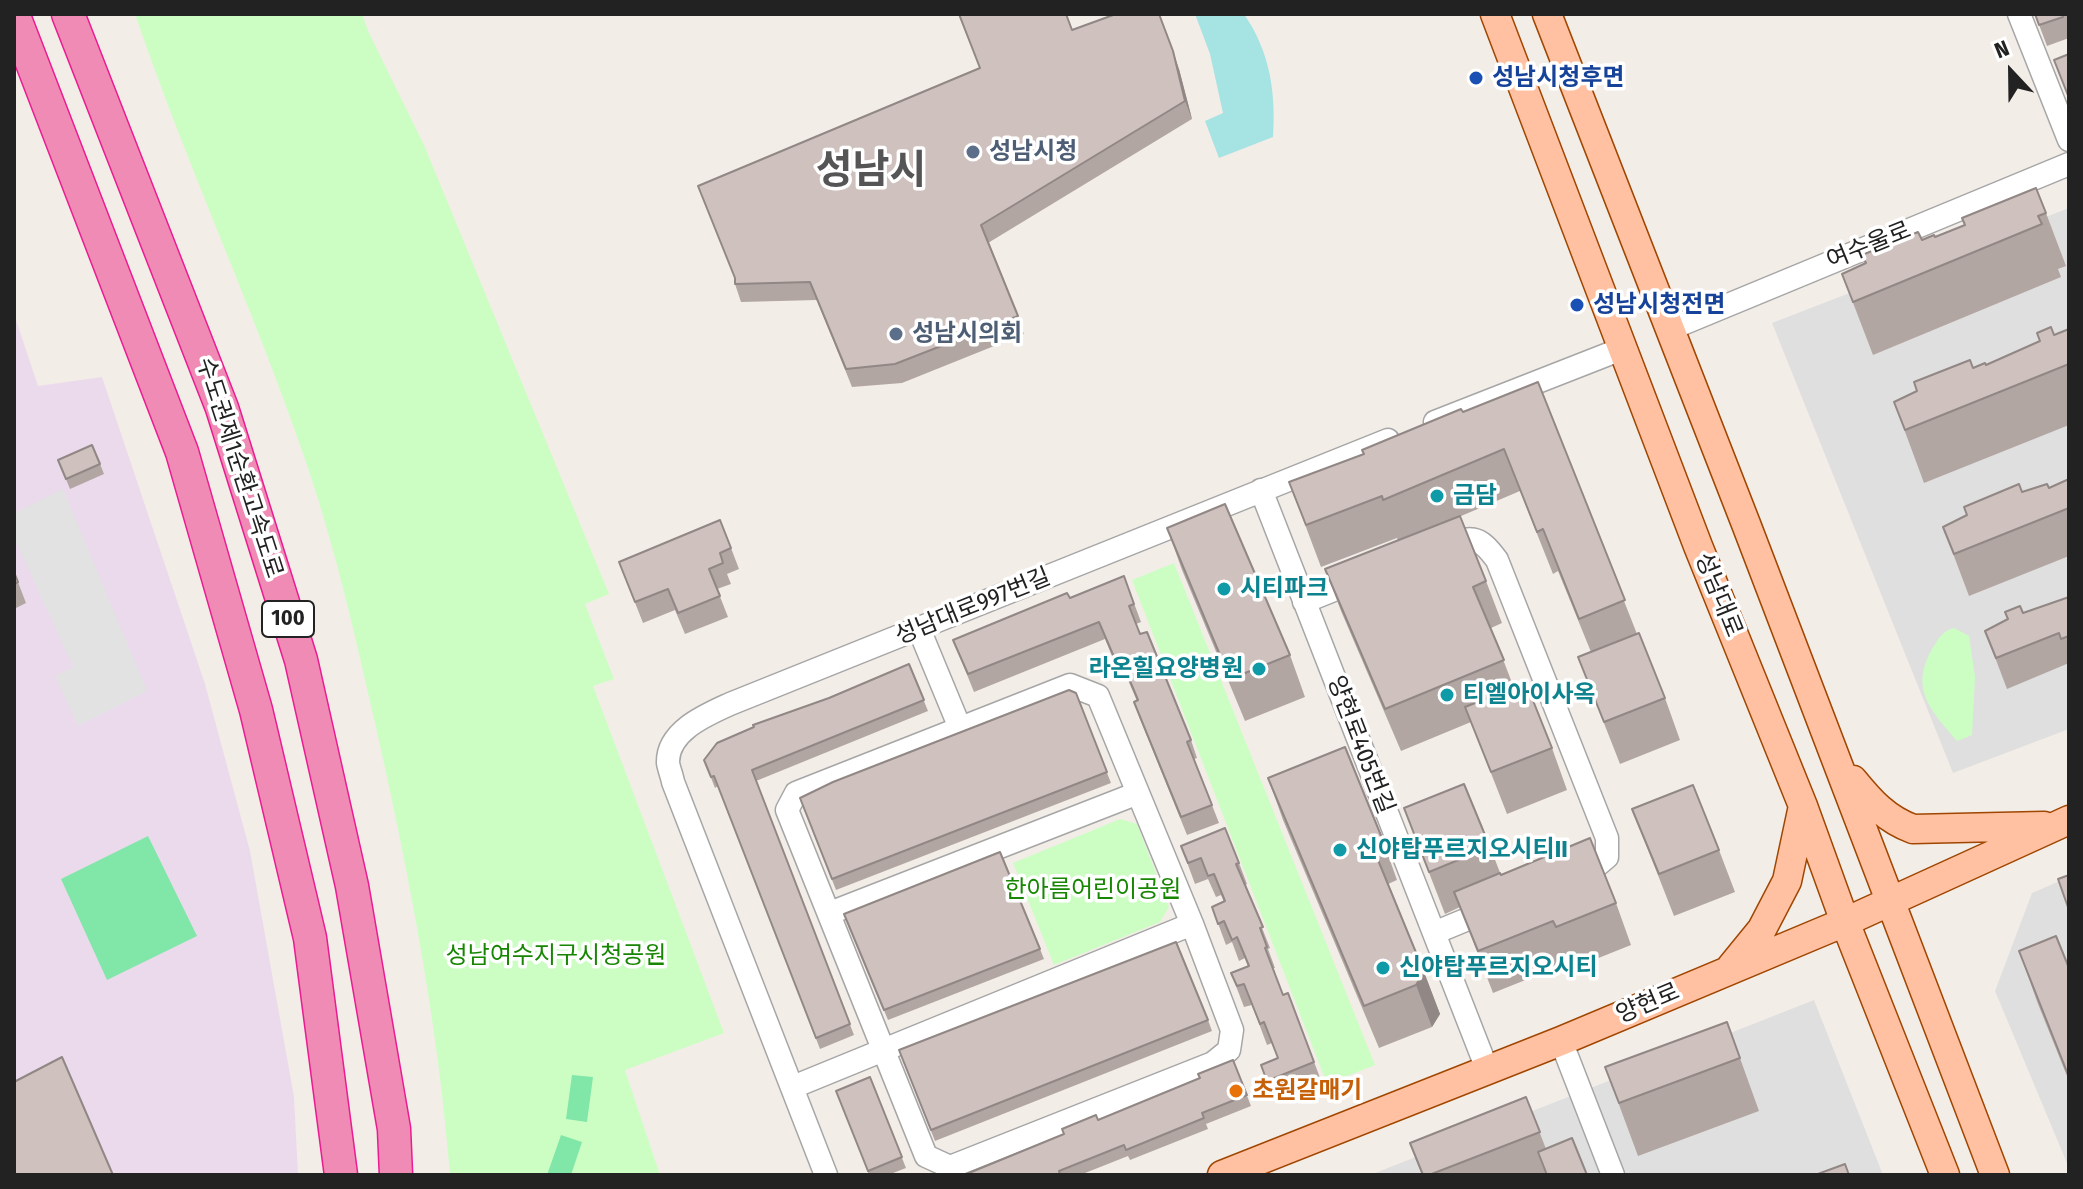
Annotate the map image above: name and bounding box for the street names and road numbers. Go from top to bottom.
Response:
street label: 여수울로 [1823,216,1915,276]
street label: 수도권제1순환고속도로 [190,354,288,582]
street label: 성남대로 [1688,549,1748,641]
street label: 성남대로997번길 [891,563,1055,651]
road number: 100 [262,601,314,637]
street label: 양현로405번길 [1320,672,1400,818]
street label: 양현로 [1612,978,1684,1030]

